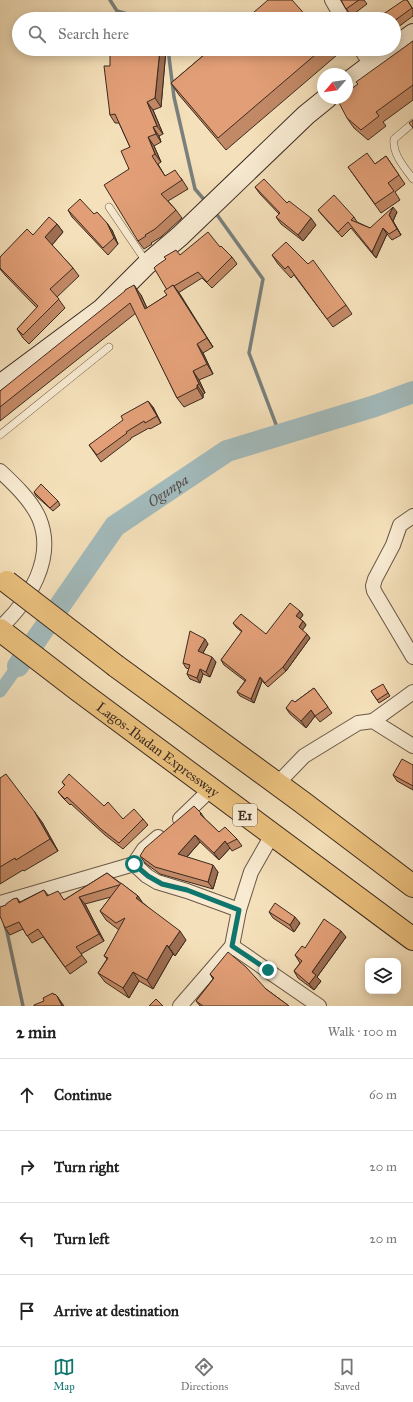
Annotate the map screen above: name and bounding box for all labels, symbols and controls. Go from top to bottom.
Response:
search box [12,12,401,56]
icon: search [26,23,48,45]
text: Search here [58,25,129,43]
north arrow [317,68,353,104]
water label: Ogunpa [144,470,192,511]
street label: Lagos-Ibadan Expressway [93,699,223,801]
road number: E1 [233,804,257,826]
route start [125,855,143,873]
map controls [365,958,401,994]
button: layers [365,958,401,994]
route end [259,961,277,979]
text: 2 min [16,1022,56,1043]
text: Walk · 100 m [328,1024,397,1040]
icon: ahead [16,1084,38,1106]
text: Continue [54,1086,112,1104]
text: 60 m [369,1087,397,1103]
icon: right [16,1156,38,1178]
text: Turn right [54,1158,119,1176]
text: 20 m [369,1159,397,1175]
icon: left [16,1228,38,1250]
text: Turn left [54,1230,110,1248]
text: 20 m [369,1231,397,1247]
icon: arrive [16,1300,38,1322]
text: Arrive at destination [54,1302,179,1320]
tab: Map [53,1356,75,1393]
tab: Directions [181,1356,228,1393]
tab: Saved [334,1356,360,1393]

